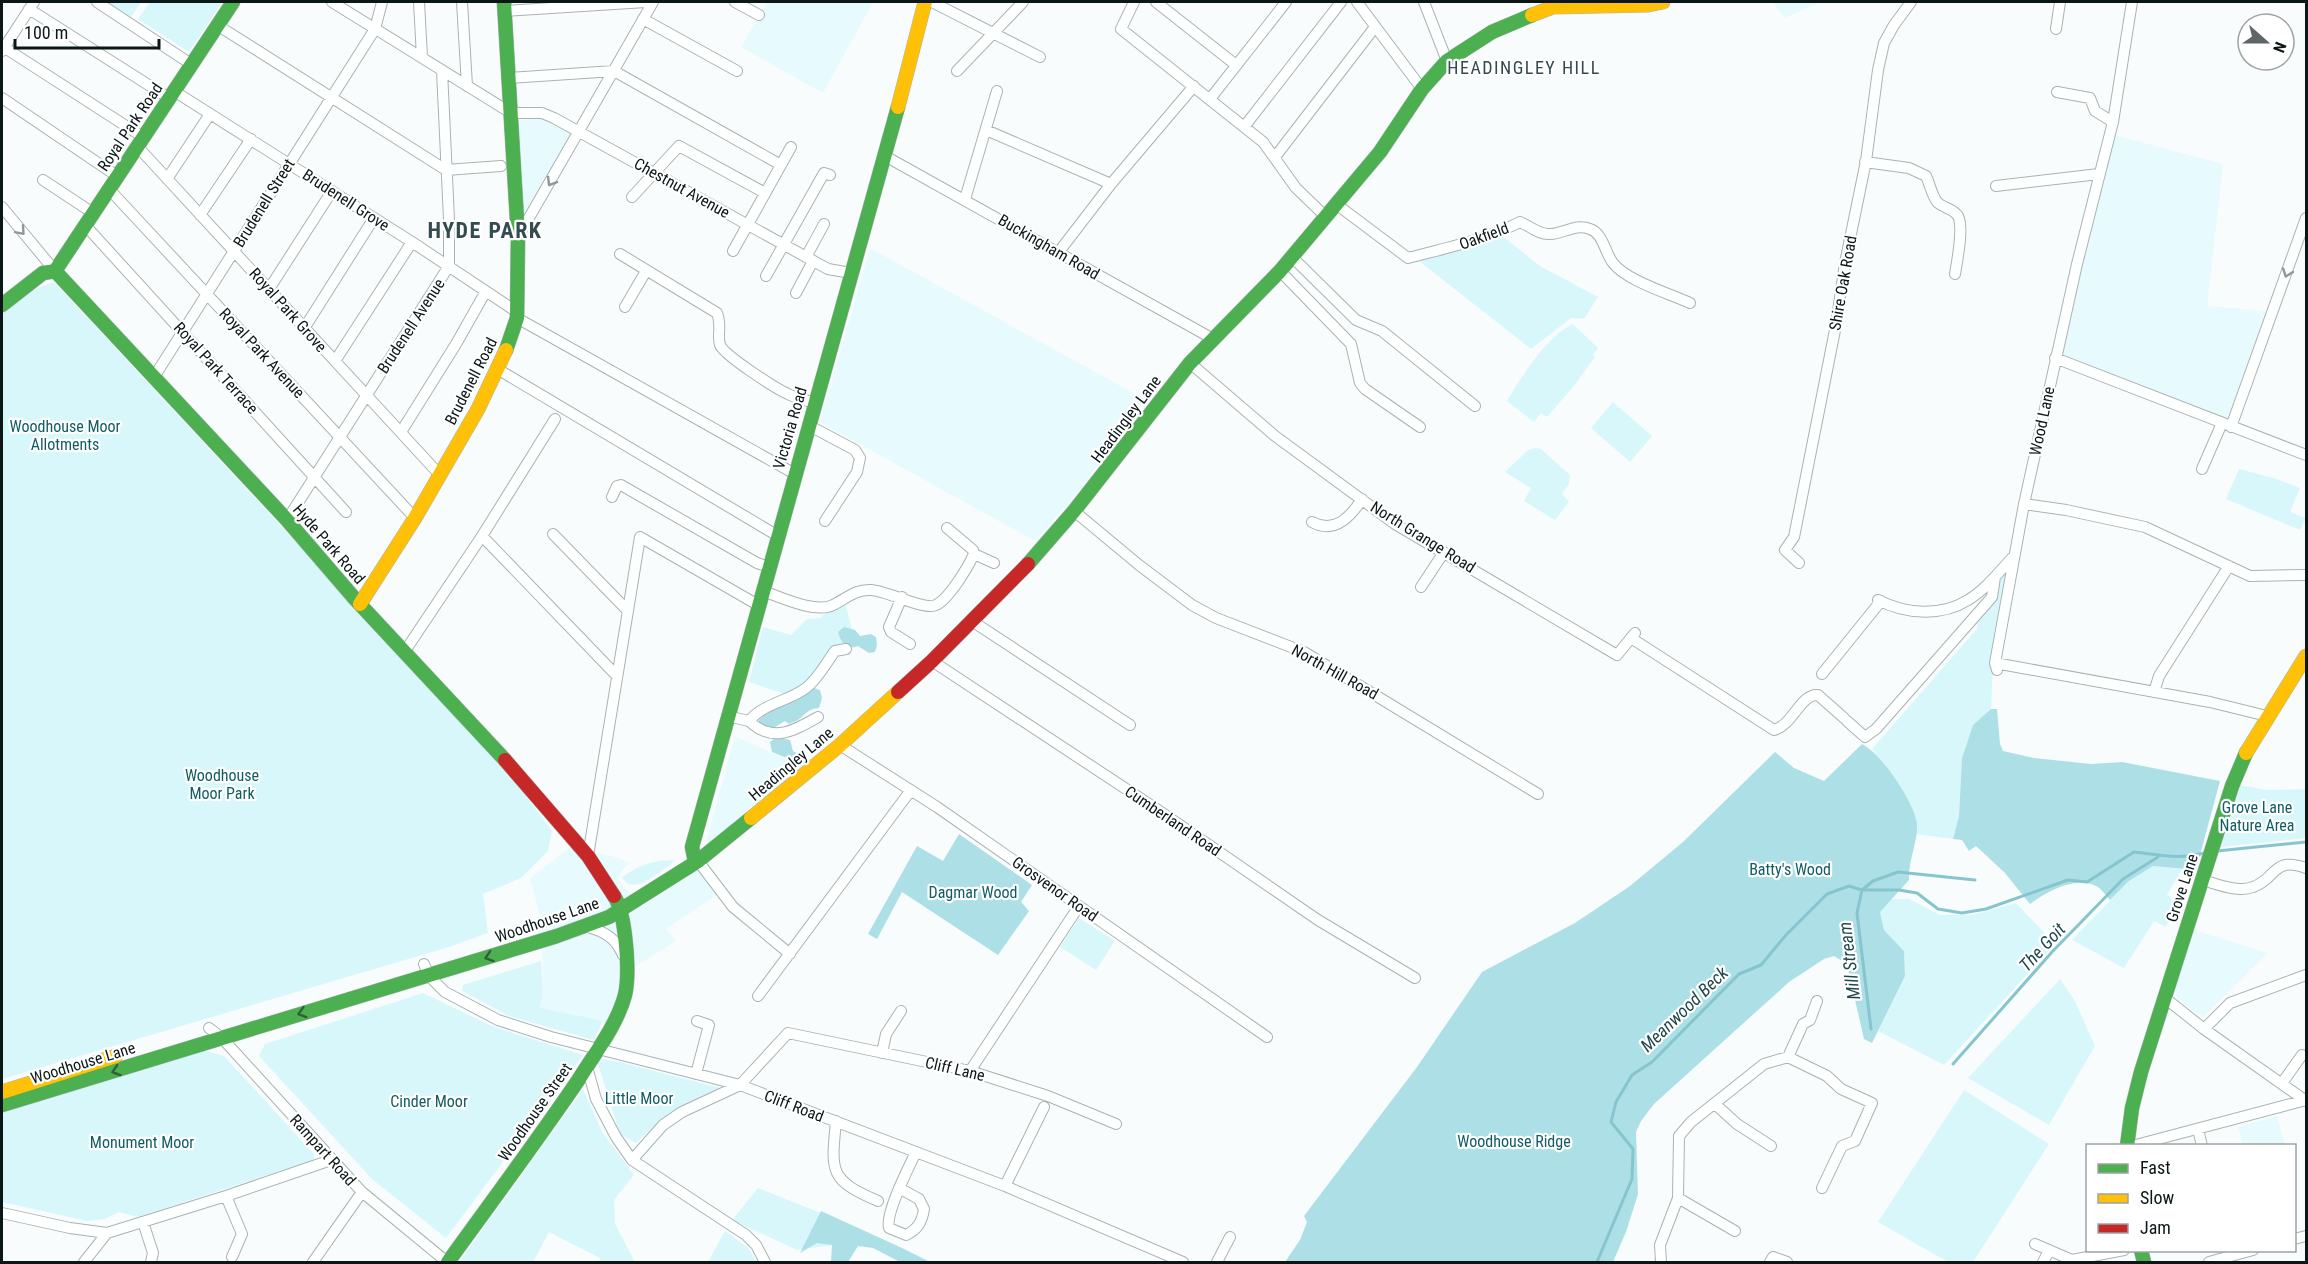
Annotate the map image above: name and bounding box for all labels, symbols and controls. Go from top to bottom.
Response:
scale bar [15,12,159,50]
north arrow [2236,12,2296,72]
text: 100 m [24,22,68,43]
text: N [2269,39,2290,55]
district label: HEADINGLEY HILL [1447,57,1601,78]
street label: Royal Park Road [94,79,166,175]
street label: Chestnut Avenue [631,154,733,222]
street label: Brudenell Street [229,155,299,251]
street label: Brudenell Grove [299,165,393,235]
one-way arrow [547,176,558,186]
street label: Buckingham Road [995,210,1103,284]
district label: HYDE PARK [427,218,543,243]
street label: Oakfield [1457,218,1511,254]
one-way arrow [14,224,25,235]
street label: Shire Oak Road [1825,234,1861,332]
street label: Royal Park Grove [245,264,331,356]
one-way arrow [2281,267,2294,278]
street label: Brudenell Avenue [373,275,449,377]
street label: Royal Park Avenue [215,304,309,402]
street label: Royal Park Terrace [170,318,262,418]
street label: Brudenell Road [441,334,501,428]
street label: Headingley Lane [1087,372,1165,466]
street label: Victoria Road [769,385,811,471]
street label: Wood Lane [2025,385,2059,457]
park label: Woodhouse Moor Allotments [10,417,121,454]
street label: North Grange Road [1367,497,1479,577]
street label: Hyde Park Road [289,500,369,588]
street label: North Hill Road [1288,640,1382,704]
street label: Headingley Lane [745,723,837,805]
park label: Woodhouse Moor Park [185,766,259,803]
street label: Cumberland Road [1121,782,1225,860]
park label: Grove Lane Nature Area [2219,798,2295,835]
street label: Grosvenor Road [1009,852,1101,926]
street label: Grove Lane [2162,852,2202,924]
park label: Batty's Wood [1749,860,1831,879]
park label: Dagmar Wood [929,883,1017,902]
street label: Woodhouse Lane [493,893,601,947]
water label: The Goit [2015,918,2070,975]
water label: Mill Stream [1834,921,1864,1001]
one-way arrow [484,950,495,962]
water label: Meanwood Beck [1636,961,1733,1056]
one-way arrow [297,1006,308,1018]
street label: Woodhouse Lane [28,1038,138,1088]
street label: Cliff Lane [923,1053,987,1085]
street label: Woodhouse Street [494,1059,576,1165]
one-way arrow [111,1063,122,1076]
street label: Cliff Road [761,1086,827,1126]
park label: Little Moor [605,1089,673,1108]
park label: Cinder Moor [390,1092,468,1111]
street label: Rampart Road [286,1110,360,1190]
park label: Woodhouse Ridge [1457,1132,1571,1151]
park label: Monument Moor [90,1133,194,1152]
legend [2086,1144,2296,1252]
text: Fast [2140,1157,2171,1178]
text: Slow [2140,1187,2175,1208]
text: Jam [2140,1217,2171,1238]

